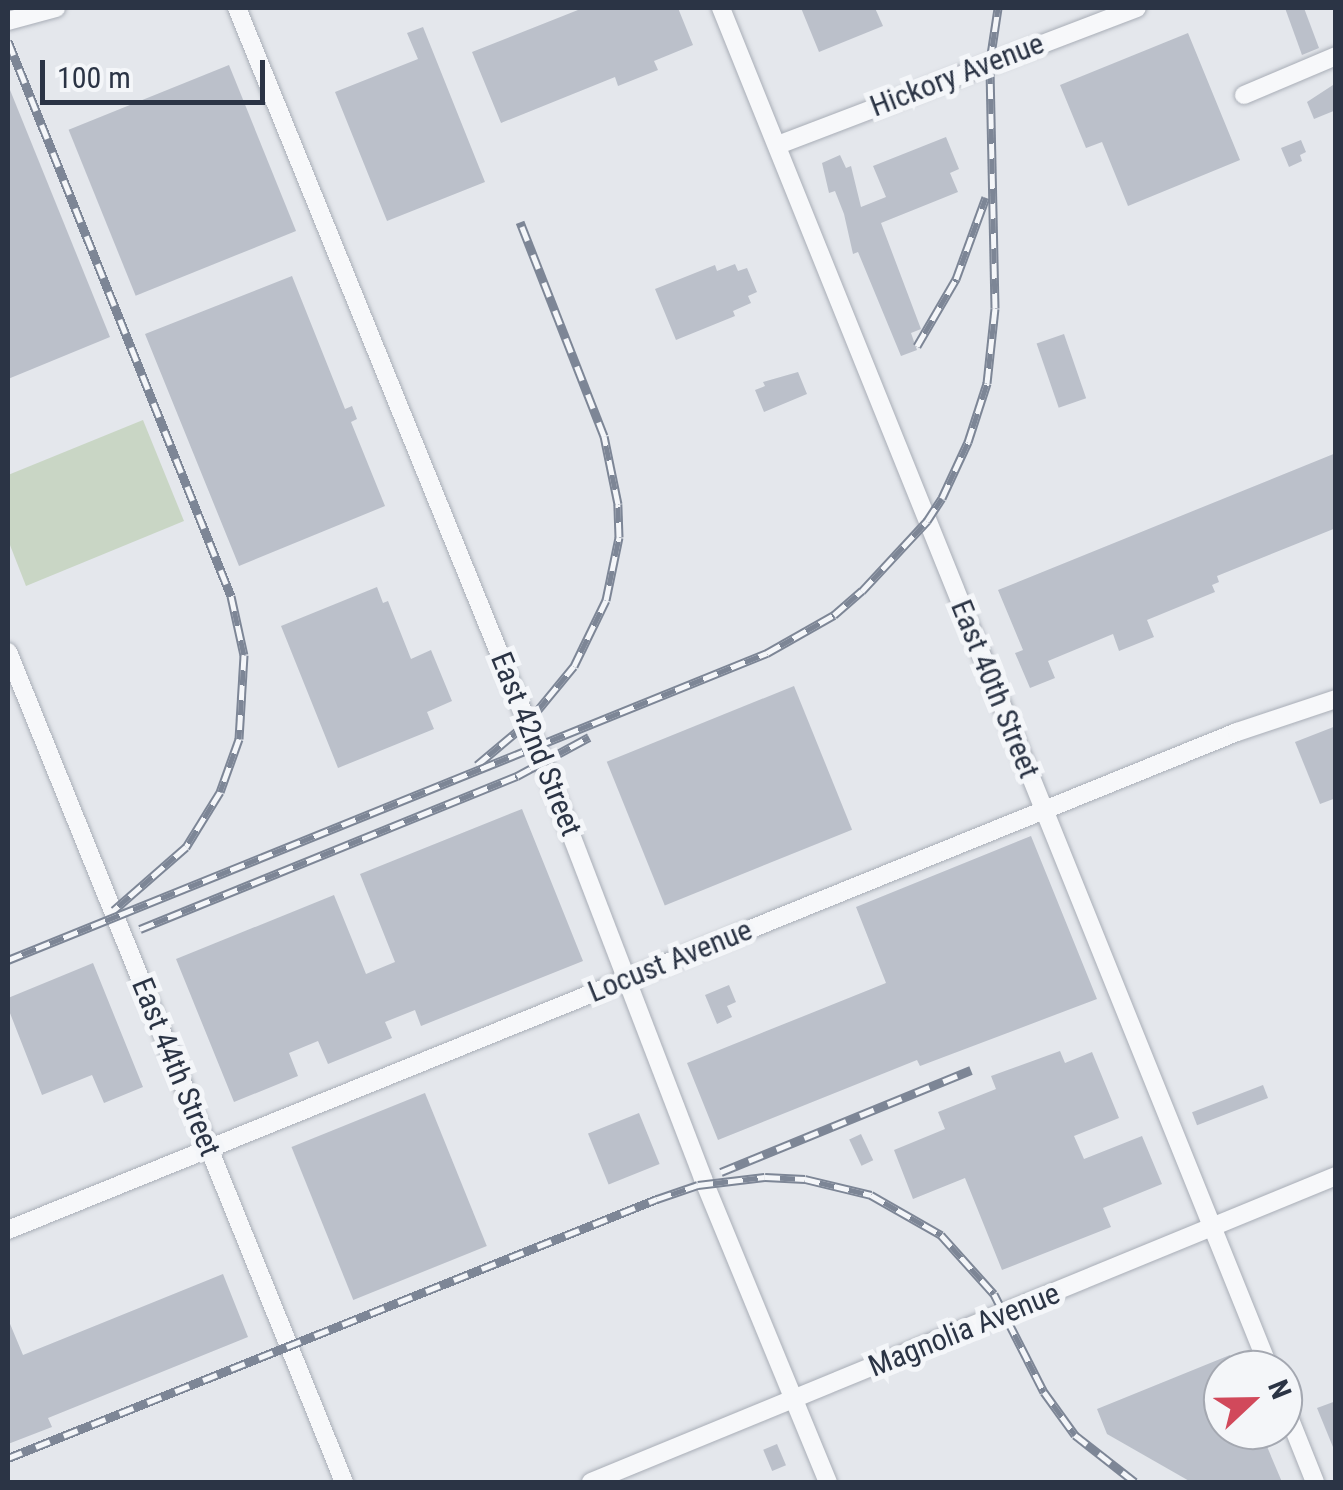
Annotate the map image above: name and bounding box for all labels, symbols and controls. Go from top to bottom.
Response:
street label: Hickory Avenue [865,25,1049,125]
scale bar [45,40,270,102]
text: 100 m [57,60,131,95]
street label: East 40th Street [943,595,1047,783]
street label: East 42nd Street [483,647,589,841]
street label: Locust Avenue [583,912,757,1010]
street label: East 44th Street [124,973,228,1161]
street label: Magnolia Avenue [863,1275,1065,1385]
north arrow [1203,1350,1303,1450]
text: N [1261,1375,1298,1403]

